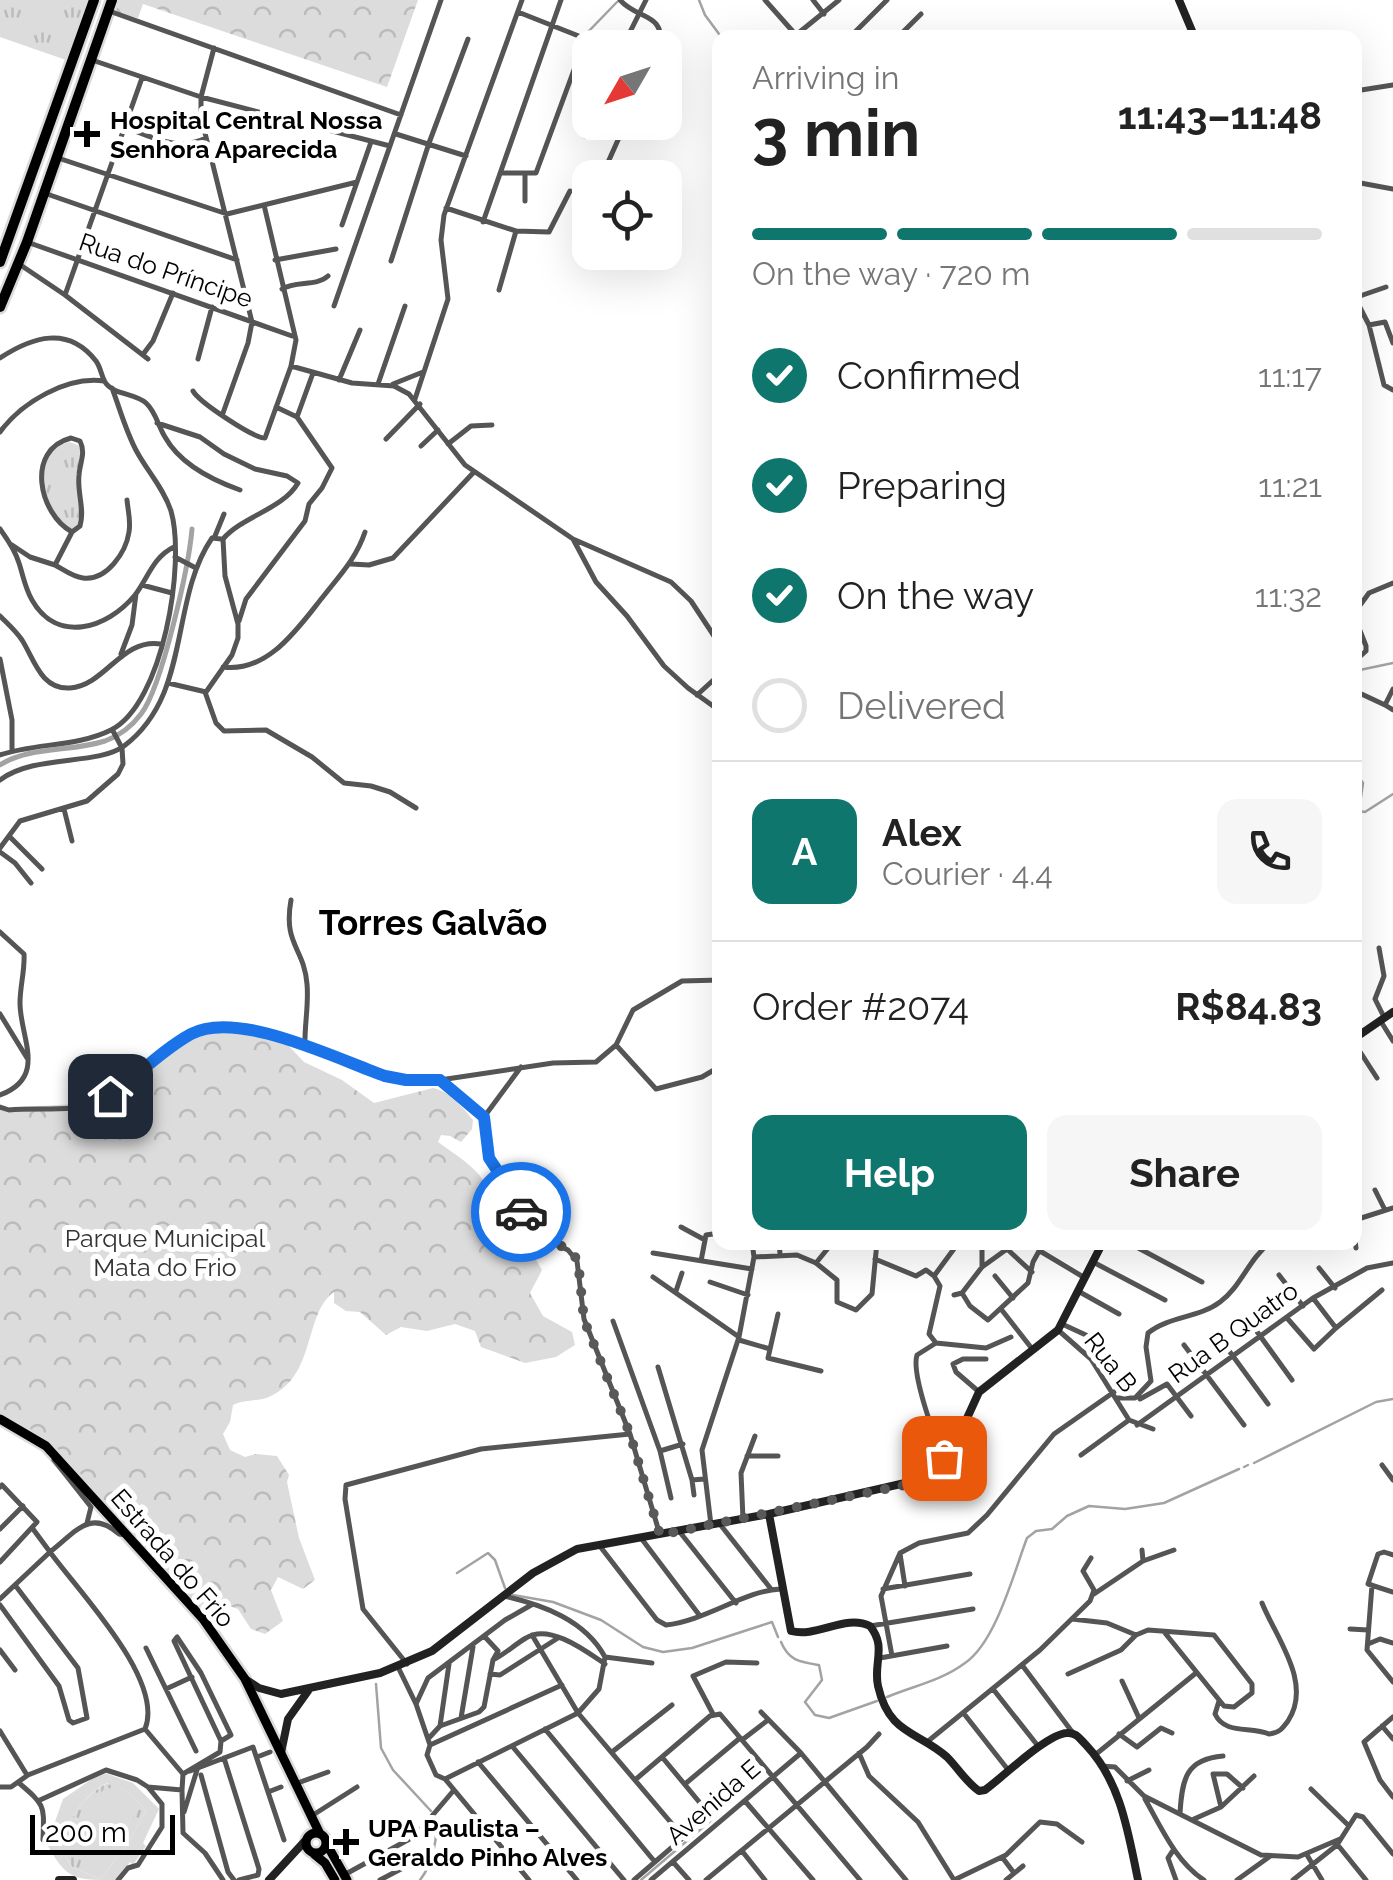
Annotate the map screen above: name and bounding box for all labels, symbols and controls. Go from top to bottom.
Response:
north arrow [572,30,682,140]
map controls [572,30,682,270]
text: Arriving in [752,59,899,96]
text: 11:43–11:48 [1118,93,1322,138]
text: 3 min [752,95,920,171]
place label: Hospital Central Nossa Senhora Aparecida [110,105,382,164]
marker: Hospital Central Nossa Senhora Aparecida [74,121,100,147]
button: locate [572,160,682,270]
street label: Rua do Príncipe [75,226,257,314]
text: On the way · 720 m [752,255,1031,292]
icon: check [752,348,807,403]
text: Confirmed [837,353,1021,398]
text: 11:17 [1258,357,1322,394]
icon: check [752,458,807,513]
text: Preparing [837,463,1007,508]
text: 11:21 [1258,467,1322,504]
icon: check [752,568,807,623]
text: On the way [837,573,1034,618]
text: 11:32 [1255,577,1322,614]
text: Delivered [837,683,1006,728]
button: phone [1217,799,1322,904]
text: Alex [882,810,962,855]
text: A [792,829,817,874]
text: Courier · 4.4 [882,855,1053,892]
district label: Torres Galvão [319,902,547,943]
text: Order #2074 [752,984,969,1029]
text: R$84.83 [1175,984,1322,1029]
pin [68,1054,153,1139]
icon: home [83,1069,138,1124]
button: Help [752,1115,1027,1230]
button: Share [1047,1115,1322,1230]
courier [471,1162,571,1262]
icon: car [494,1185,549,1240]
park label: Parque Municipal Mata do Frio [65,1223,266,1282]
street label: Rua B Quatro [1162,1275,1304,1389]
street label: Rua B [1078,1326,1144,1398]
pin [902,1416,987,1501]
icon: bag [917,1431,972,1486]
street label: Estrada do Frio [105,1483,241,1633]
street label: Avenida E [660,1753,766,1851]
scale bar [30,1810,175,1854]
place label: UPA Paulista – Geraldo Pinho Alves [368,1813,607,1872]
text: 200 m [45,1816,127,1849]
marker: UPA Paulista – Geraldo Pinho Alves [333,1829,359,1855]

